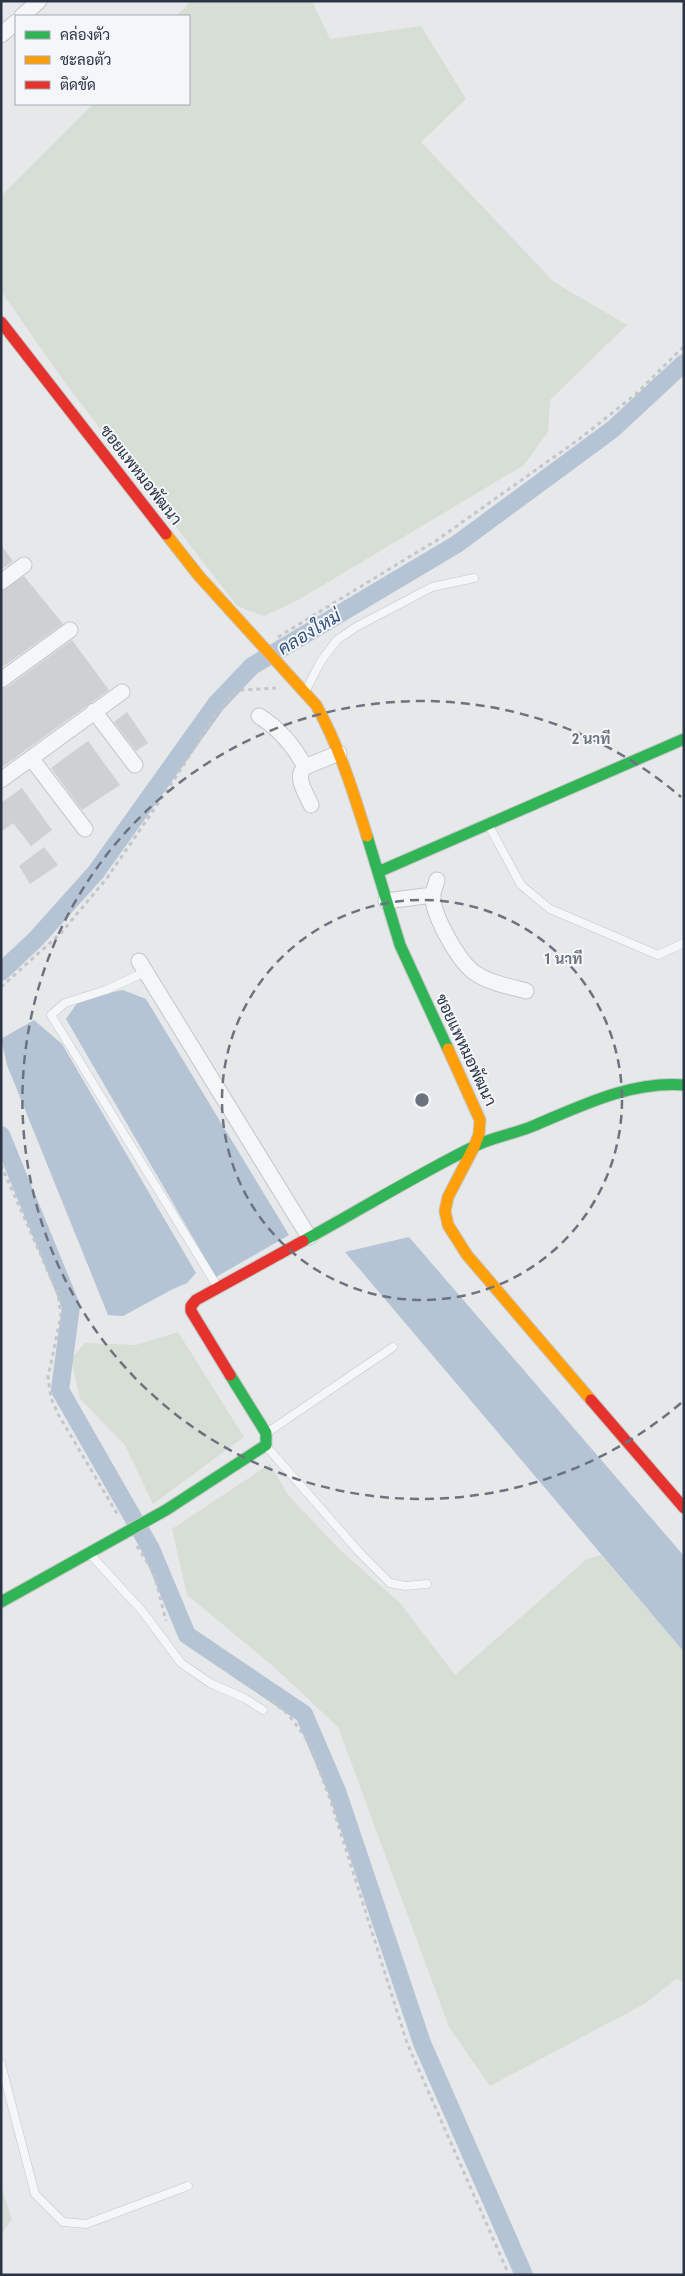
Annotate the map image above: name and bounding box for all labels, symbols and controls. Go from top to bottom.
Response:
legend [15,15,190,105]
text: คล่องตัว [60,25,110,44]
text: ชะลอตัว [60,51,111,69]
text: ติดขัด [60,76,96,94]
street label: ซอยแพหมอพัฒนา [96,421,187,529]
water label: คลองใหม่ [273,603,345,659]
text: 2 นาที [572,729,610,748]
text: 1 นาที [544,949,582,968]
street label: ซอยแพหมอพัฒนา [432,991,501,1109]
centre of rings [413,1091,431,1109]

